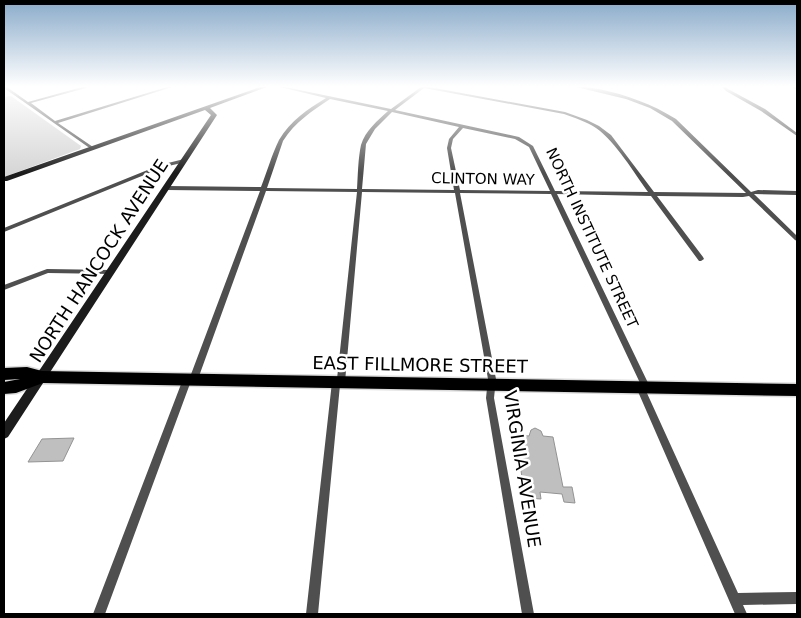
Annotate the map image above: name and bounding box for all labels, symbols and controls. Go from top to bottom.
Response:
street label: NORTH INSTITUTE STREET [542,145,642,332]
street label: NORTH HANCOCK AVENUE [25,155,172,366]
street label: CLINTON WAY [431,169,536,189]
street label: EAST FILLMORE STREET [312,352,529,377]
street label: VIRGINIA AVENUE [500,389,545,549]

